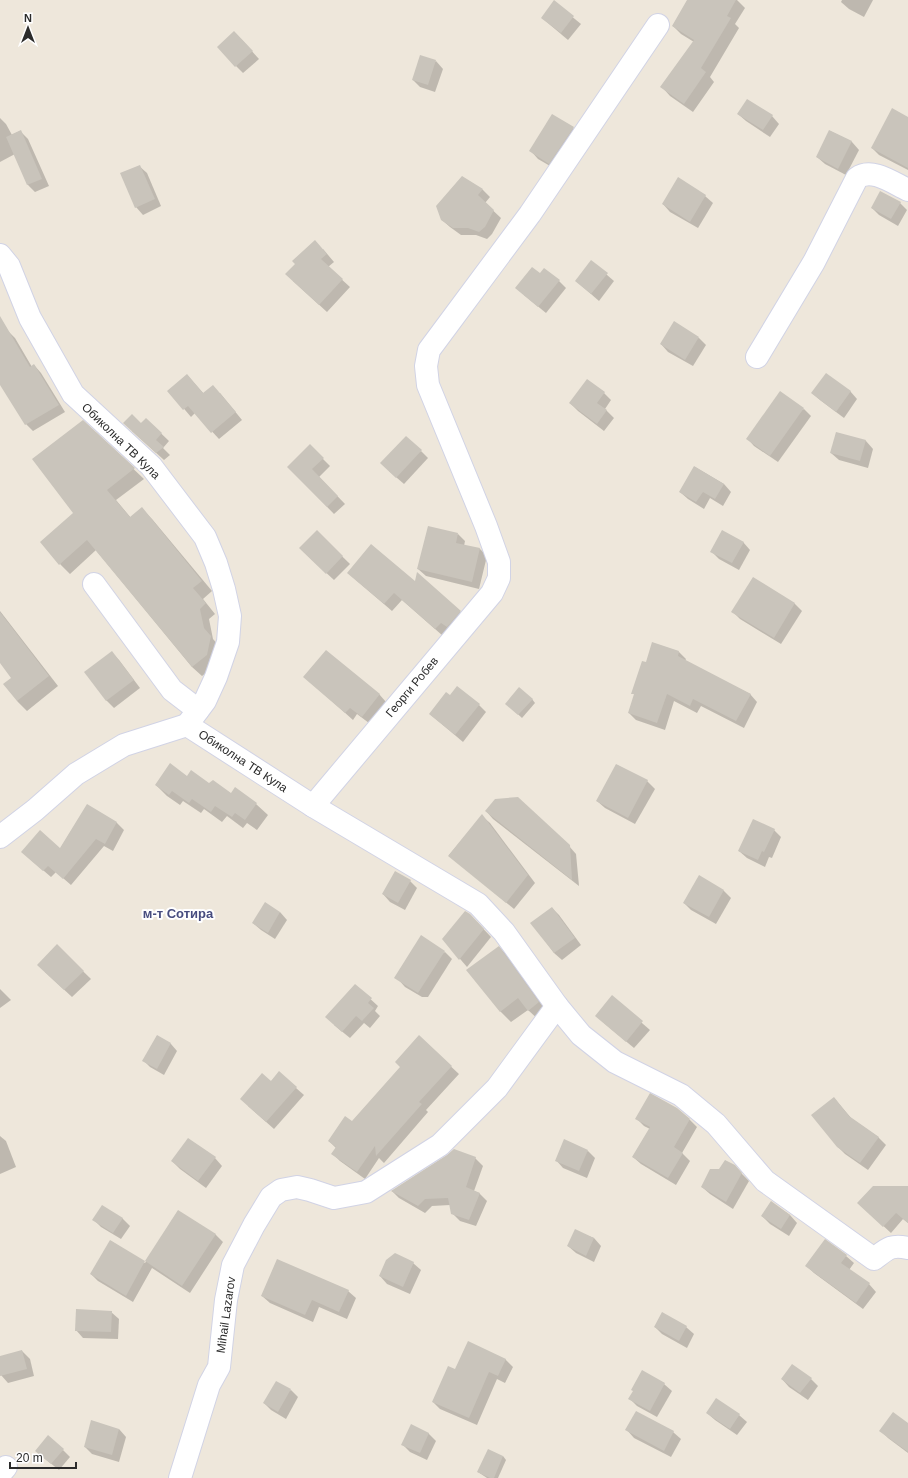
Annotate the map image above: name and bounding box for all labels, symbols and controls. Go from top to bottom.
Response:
north arrow [8,8,48,48]
text: N [24,12,32,24]
street label: Обиколна ТВ Кула [79,400,163,482]
street label: Георги Робев [383,654,441,720]
street label: Обиколна ТВ Кула [196,727,290,795]
district label: м-т Сотира [143,906,214,921]
street label: Mihail Lazarov [214,1276,238,1354]
scale bar [10,1444,76,1470]
text: 20 m [16,1451,43,1465]

